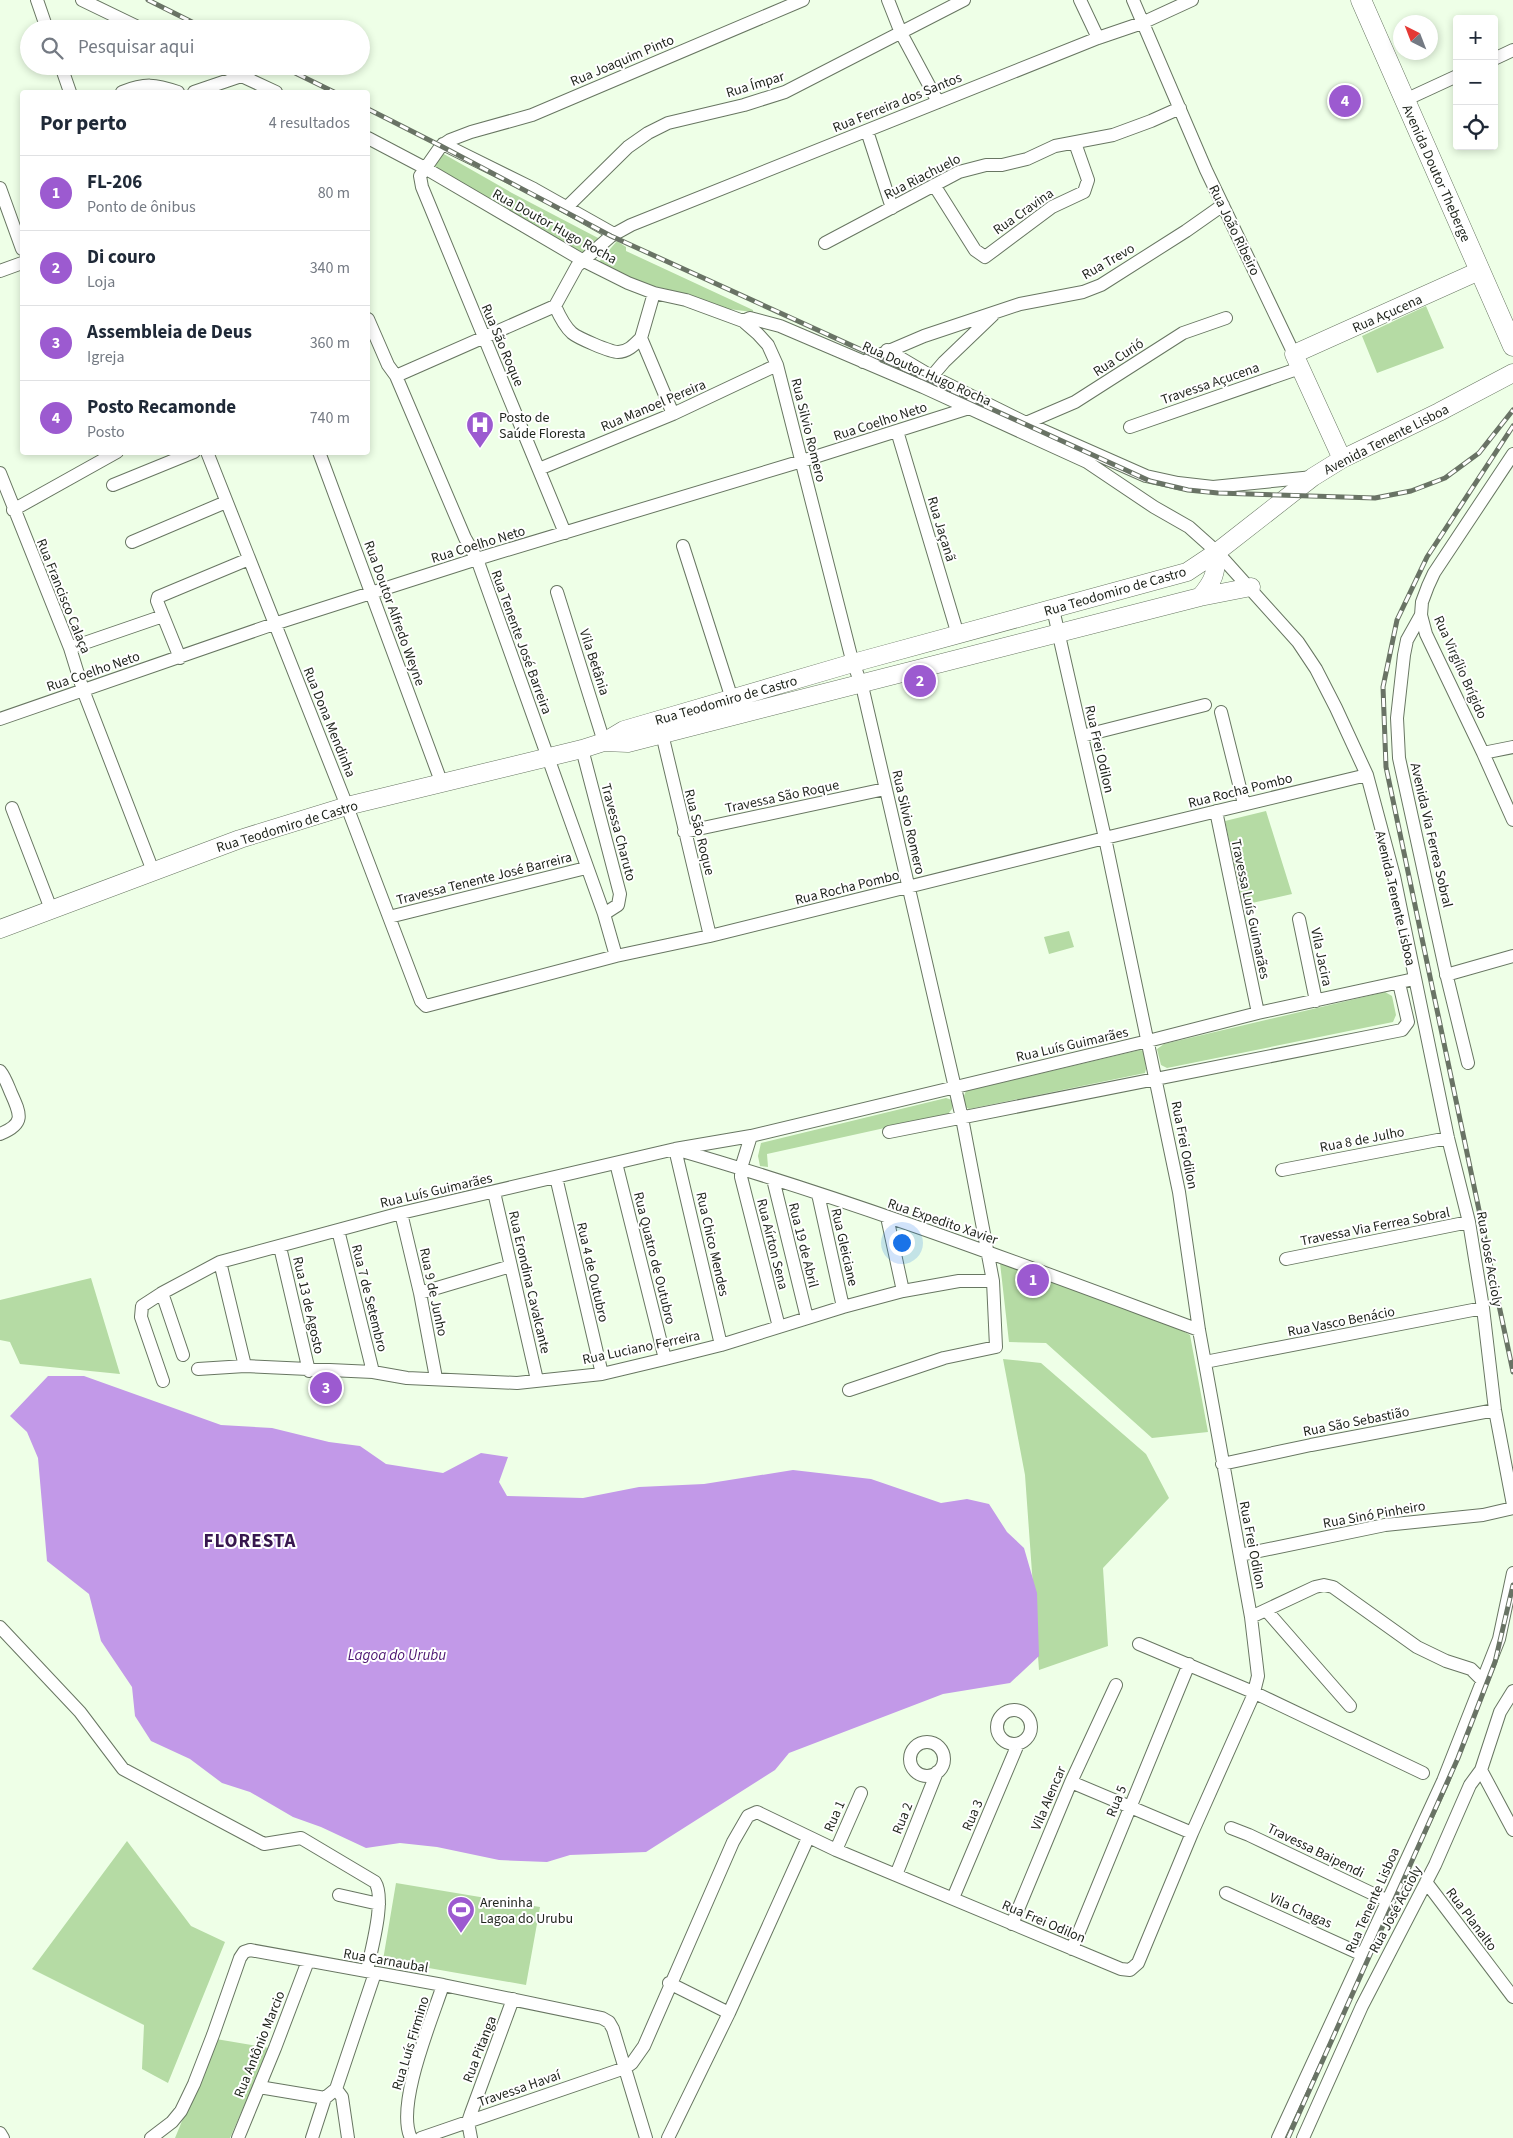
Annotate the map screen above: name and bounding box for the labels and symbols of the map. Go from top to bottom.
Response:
north arrow [1393,15,1438,60]
street label: Rua Joaquim Pinto [567,30,677,92]
street label: Rua Ímpar [724,67,787,103]
street label: Rua Ferreira dos Santos [830,68,965,138]
pin: 4 [1329,82,1361,120]
street label: Avenida Doutor Theberge [1397,101,1475,245]
street label: Rua Riachuelo [881,149,964,205]
street label: Rua João Ribeiro [1203,182,1265,279]
street label: Rua Doutor Hugo Rocha [489,184,620,269]
street label: Rua Cravina [989,184,1058,240]
street label: Rua Trevo [1078,239,1139,285]
street label: Rua Açucena [1349,290,1426,338]
street label: Rua São Roque [476,301,529,390]
street label: Rua Curió [1089,334,1148,382]
street label: Rua Doutor Hugo Rocha [859,336,994,411]
street label: Travessa Açucena [1158,358,1262,410]
street label: Rua Manoel Pereira [598,375,709,437]
street label: Rua Silvio Romero [785,376,831,484]
street label: Rua Coelho Neto [831,397,930,447]
street label: Avenida Tenente Lisboa [1320,400,1452,480]
place label: Posto de Saúde Floresta [499,408,585,444]
hospital icon: Posto de Saúde Floresta [465,410,495,449]
street label: Rua Jaçanã [922,494,960,564]
street label: Rua Coelho Neto [429,521,528,569]
street label: Rua Francisco Calaça [31,536,95,657]
street label: Rua Doutor Alfredo Weyne [358,538,430,689]
street label: Rua Teodomiro de Castro [1042,562,1189,622]
street label: Rua Tenente José Barreira [486,567,556,717]
street label: Rua Virgílio Brígido [1428,613,1492,722]
street label: Vila Betânia [574,627,614,698]
street label: Rua Coelho Neto [44,647,143,697]
pin: 2 [904,662,936,700]
street label: Rua Dona Mendinha [298,664,360,781]
street label: Rua Teodomiro de Castro [653,671,800,731]
street label: Rua Frei Odilon [1079,703,1119,795]
street label: Avenida Via Ferrea Sobral [1405,761,1458,910]
street label: Rua Silvio Romero [886,768,930,876]
street label: Rua Rocha Pombo [1186,768,1294,814]
street label: Travessa São Roque [723,775,841,819]
street label: Travessa Charuto [595,781,641,883]
street label: Rua São Roque [679,787,719,877]
street label: Rua Teodomiro de Castro [214,796,361,858]
street label: Avenida Tenente Lisboa [1370,829,1420,968]
street label: Travessa Luís Guimarães [1225,837,1275,981]
street label: Travessa Tenente José Barreira [394,847,574,910]
street label: Rua Rocha Pombo [793,865,901,911]
street label: Vila Jacira [1305,926,1337,988]
street label: Rua Luís Guimarães [1014,1022,1130,1068]
street label: Rua Frei Odilon [1166,1099,1202,1191]
street label: Rua 8 de Julho [1318,1122,1406,1158]
street label: Rua Luís Guimarães [378,1168,494,1214]
street label: Rua Quatro de Outubro [628,1190,680,1327]
street label: Rua Chico Mendes [690,1190,734,1298]
street label: Rua Expedito Xavier [885,1194,1001,1250]
street label: Rua Aírton Sena [751,1197,793,1292]
street label: Rua 19 de Abril [783,1201,823,1290]
street label: Travessa Via Ferrea Sobral [1299,1203,1452,1251]
street label: Rua Gleiciane [825,1206,863,1288]
street label: Rua Erondina Cavalcante [503,1209,555,1356]
street label: Rua José Accioly [1471,1210,1507,1309]
street label: Rua 4 de Outubro [571,1220,613,1324]
your location [889,1230,915,1256]
street label: Rua 7 de Setembro [346,1242,392,1354]
street label: Rua 9 de Junho [414,1246,452,1338]
street label: Rua 13 de Agosto [287,1255,329,1356]
pin: 1 [1017,1261,1049,1299]
street label: Rua Vasco Benácio [1286,1302,1397,1342]
street label: Rua Luciano Ferreira [581,1326,702,1370]
pin: 3 [310,1369,342,1407]
street label: Rua São Sebastião [1301,1402,1411,1442]
street label: Rua Sinó Pinheiro [1321,1496,1427,1534]
street label: Rua Frei Odilon [1234,1499,1270,1591]
district label: FLORESTA [203,1528,297,1555]
water label: Lagoa do Urubu [348,1645,446,1666]
street label: Vila Alencar [1026,1763,1071,1834]
street label: Rua 5 [1102,1783,1132,1820]
street label: Rua 3 [957,1797,988,1834]
street label: Rua 1 [819,1798,851,1835]
street label: Rua 2 [888,1800,918,1837]
street label: Travessa Baipendi [1264,1819,1367,1883]
street label: Rua Tenente Lisboa [1341,1844,1405,1956]
street label: Rua José Accioly [1364,1862,1428,1957]
street label: Rua Planalto [1441,1884,1502,1955]
street label: Vila Chagas [1266,1888,1335,1934]
place label: Areninha Lagoa do Urubu [480,1893,573,1929]
sports icon: Areninha Lagoa do Urubu [446,1895,476,1934]
street label: Rua Frei Odilon [999,1895,1089,1949]
street label: Rua Carnaubal [342,1944,430,1978]
street label: Rua Antônio Marcio [229,1988,290,2101]
street label: Rua Luís Firmino [387,1994,435,2093]
street label: Rua Pitanga [458,2013,502,2086]
street label: Travessa Havaí [475,2065,564,2112]

